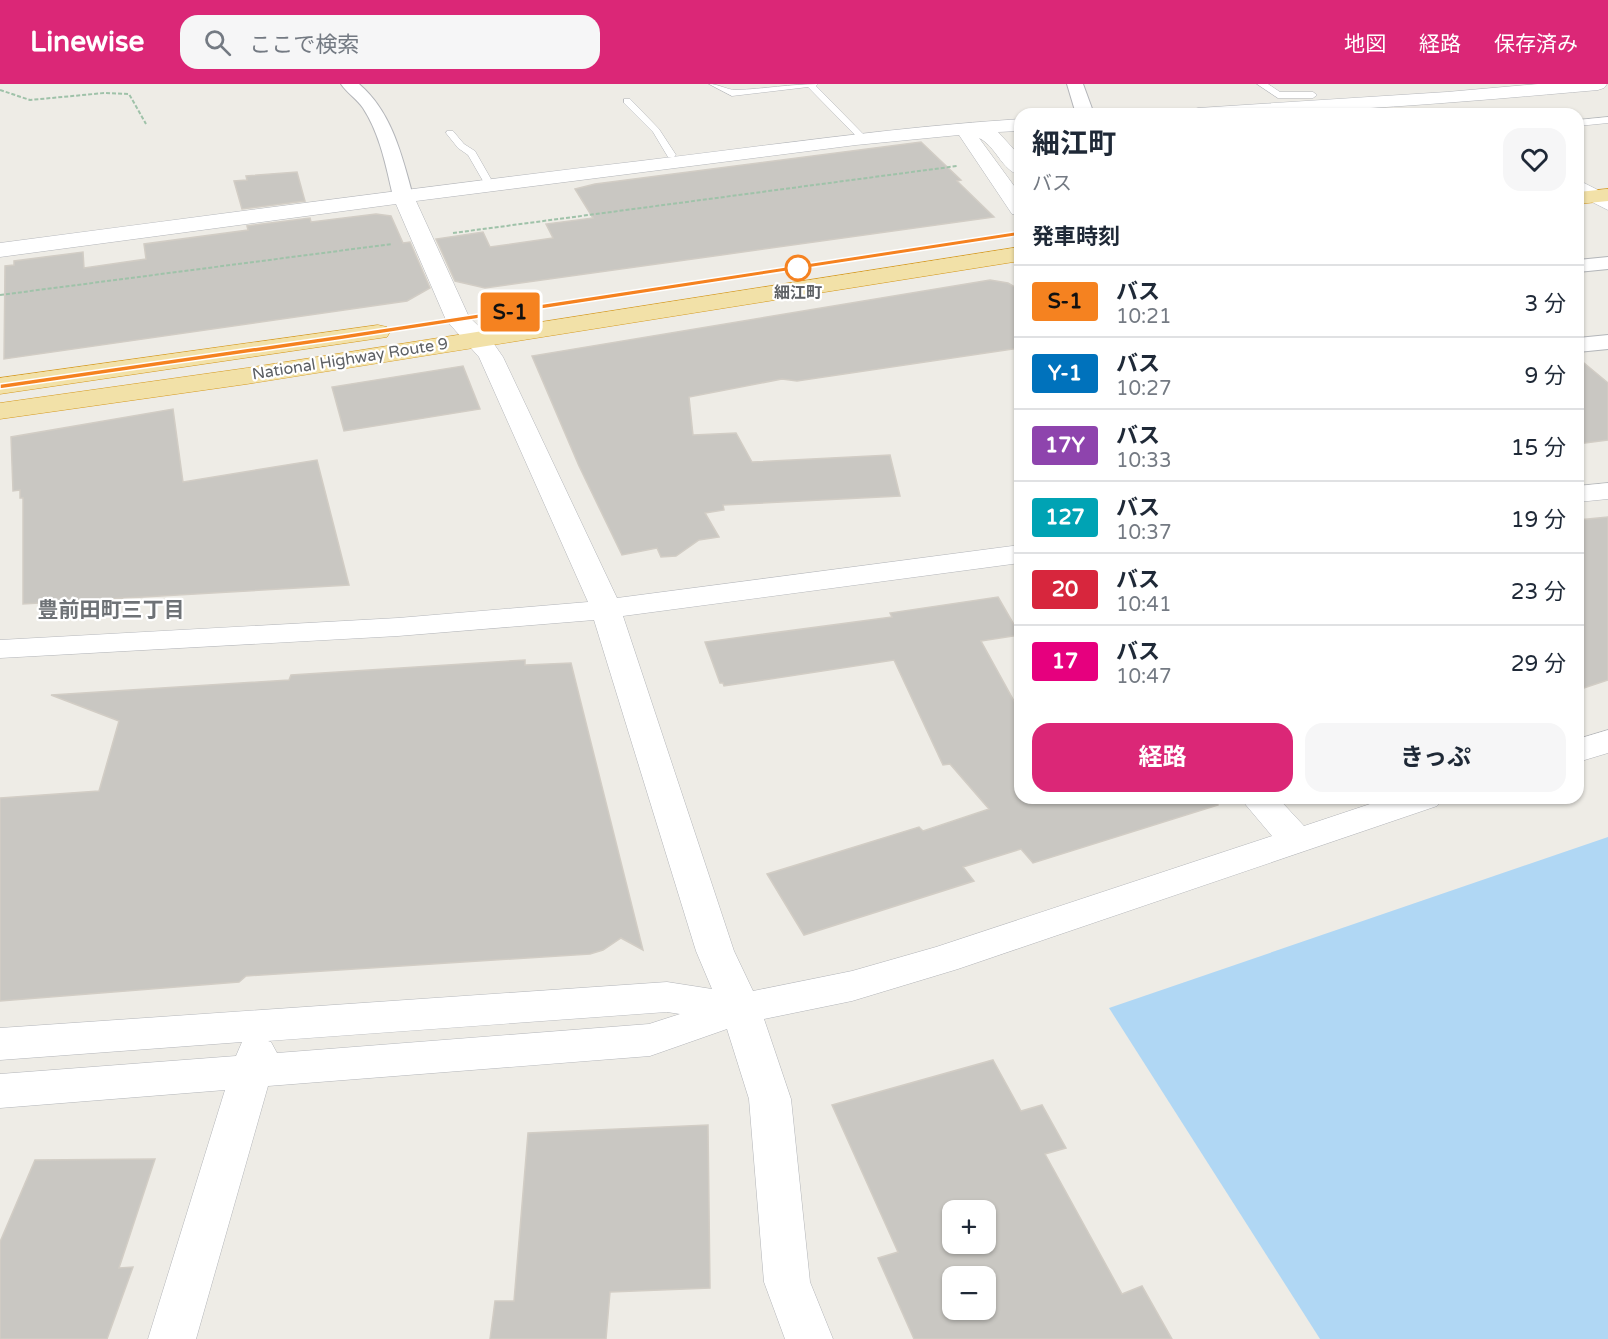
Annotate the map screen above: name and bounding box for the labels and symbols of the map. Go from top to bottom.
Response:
marker: 細江町 [785,255,811,281]
place label: 細江町 [774,283,822,303]
line badge: S-1 [476,292,544,332]
street label: National Highway Route 9 [251,334,449,384]
district label: 豊前田町三丁目 [38,598,185,623]

